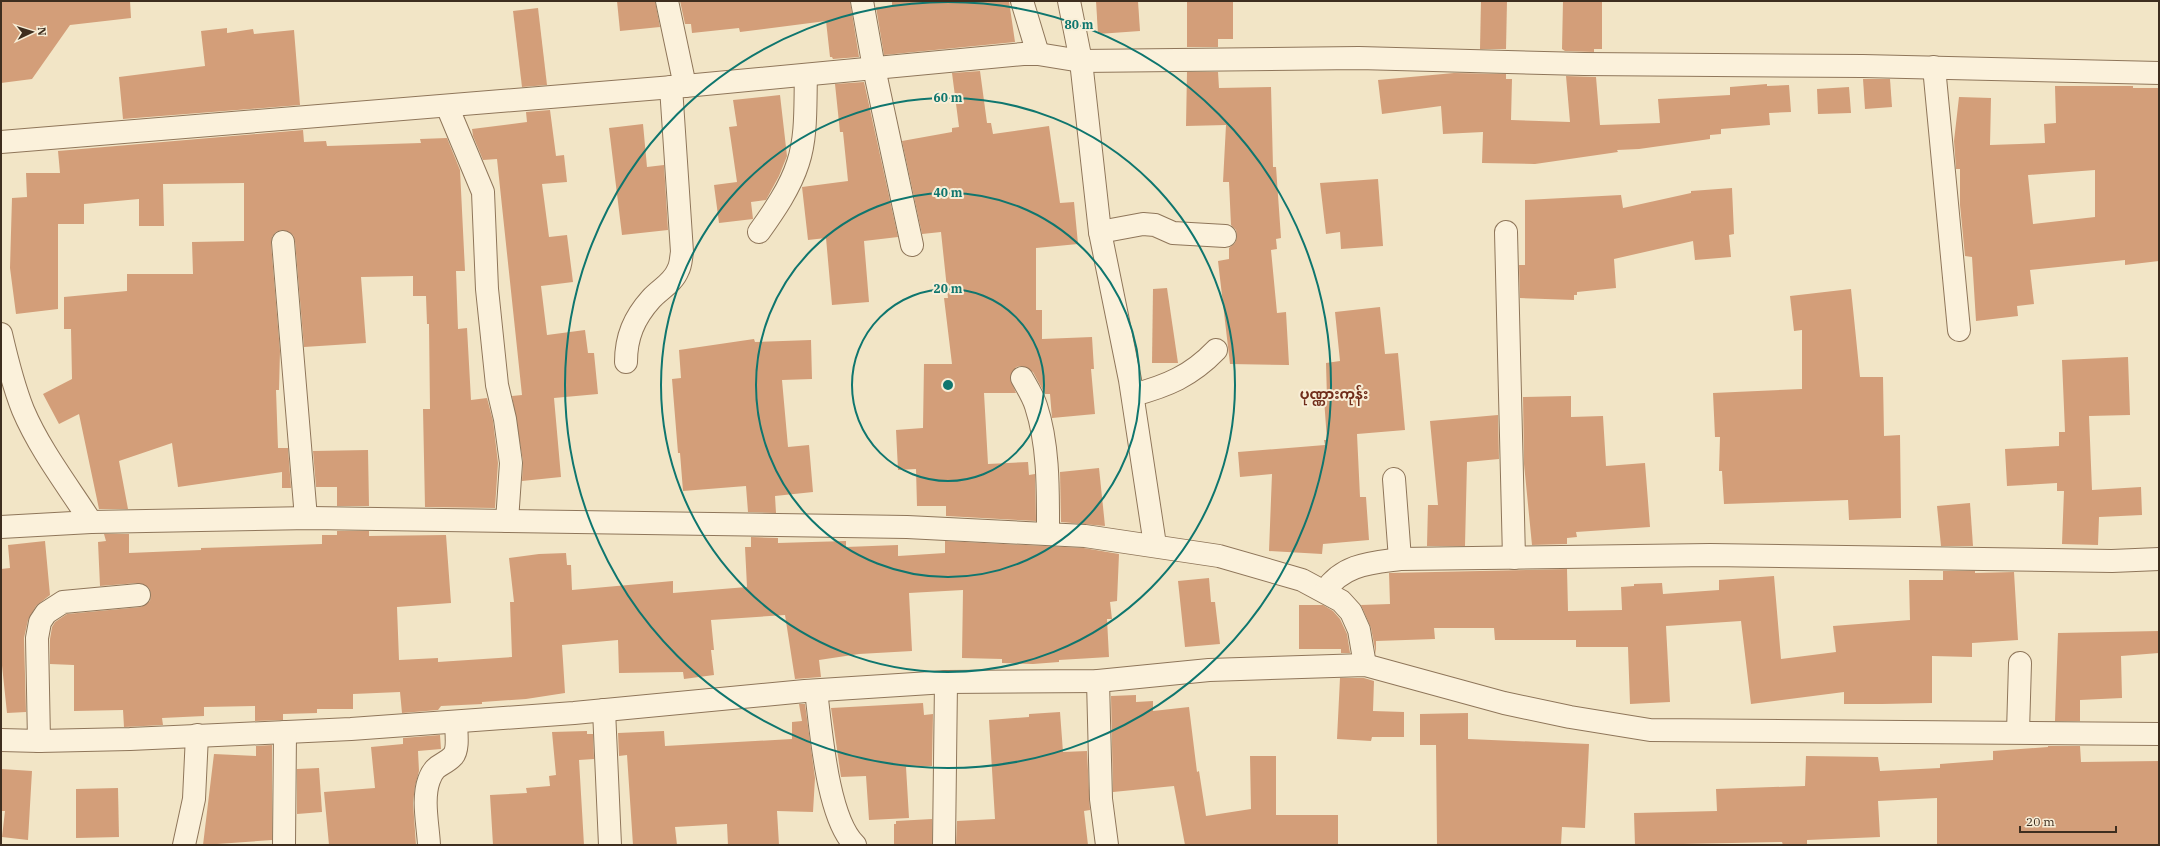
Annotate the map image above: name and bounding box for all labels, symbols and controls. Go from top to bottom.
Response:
north arrow [12,12,52,52]
text: 80 m [1065,17,1094,32]
text: N [35,26,49,36]
text: 60 m [934,90,963,105]
text: 40 m [934,185,963,200]
text: 20 m [934,281,963,296]
centre of rings [941,378,955,392]
district label: ပုဏ္ဏားကုန်း [1300,384,1368,406]
scale bar [2020,808,2116,834]
text: 20 m [2026,814,2055,829]

